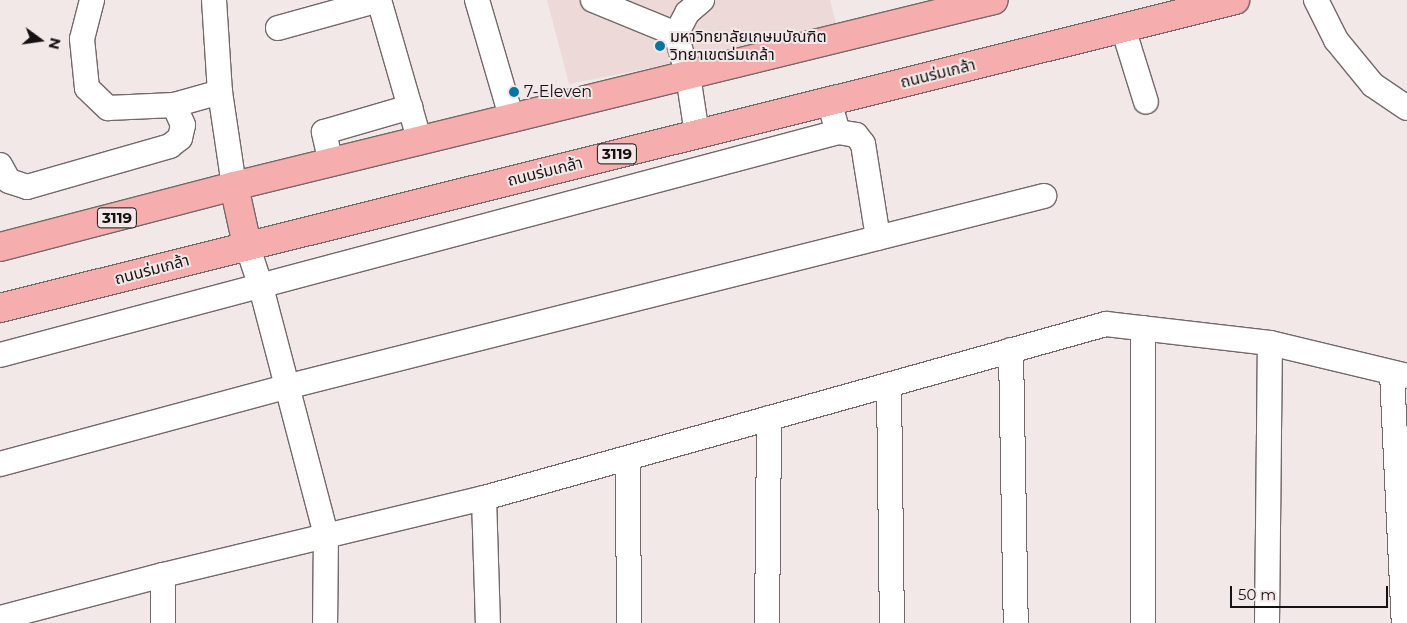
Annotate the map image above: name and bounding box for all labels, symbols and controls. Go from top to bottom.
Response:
north arrow [15,15,65,65]
place label: มหาวิทยาลัยเกษมบัณฑิต วิทยาเขตร่มเกล้า [670,27,827,65]
text: N [44,36,65,51]
marker: มหาวิทยาลัยเกษมบัณฑิต วิทยาเขตร่มเกล้า [654,40,666,52]
street label: ถนนร่มเกล้า [898,55,978,93]
place label: 7-Eleven [524,82,592,102]
marker: 7-Eleven [508,86,520,98]
road number: 3119 [596,142,638,166]
street label: ถนนร่มเกล้า [505,153,585,191]
road number: 3119 [96,206,138,230]
street label: ถนนร่มเกล้า [112,251,192,289]
scale bar [1232,576,1390,608]
text: 50 m [1238,585,1276,604]

